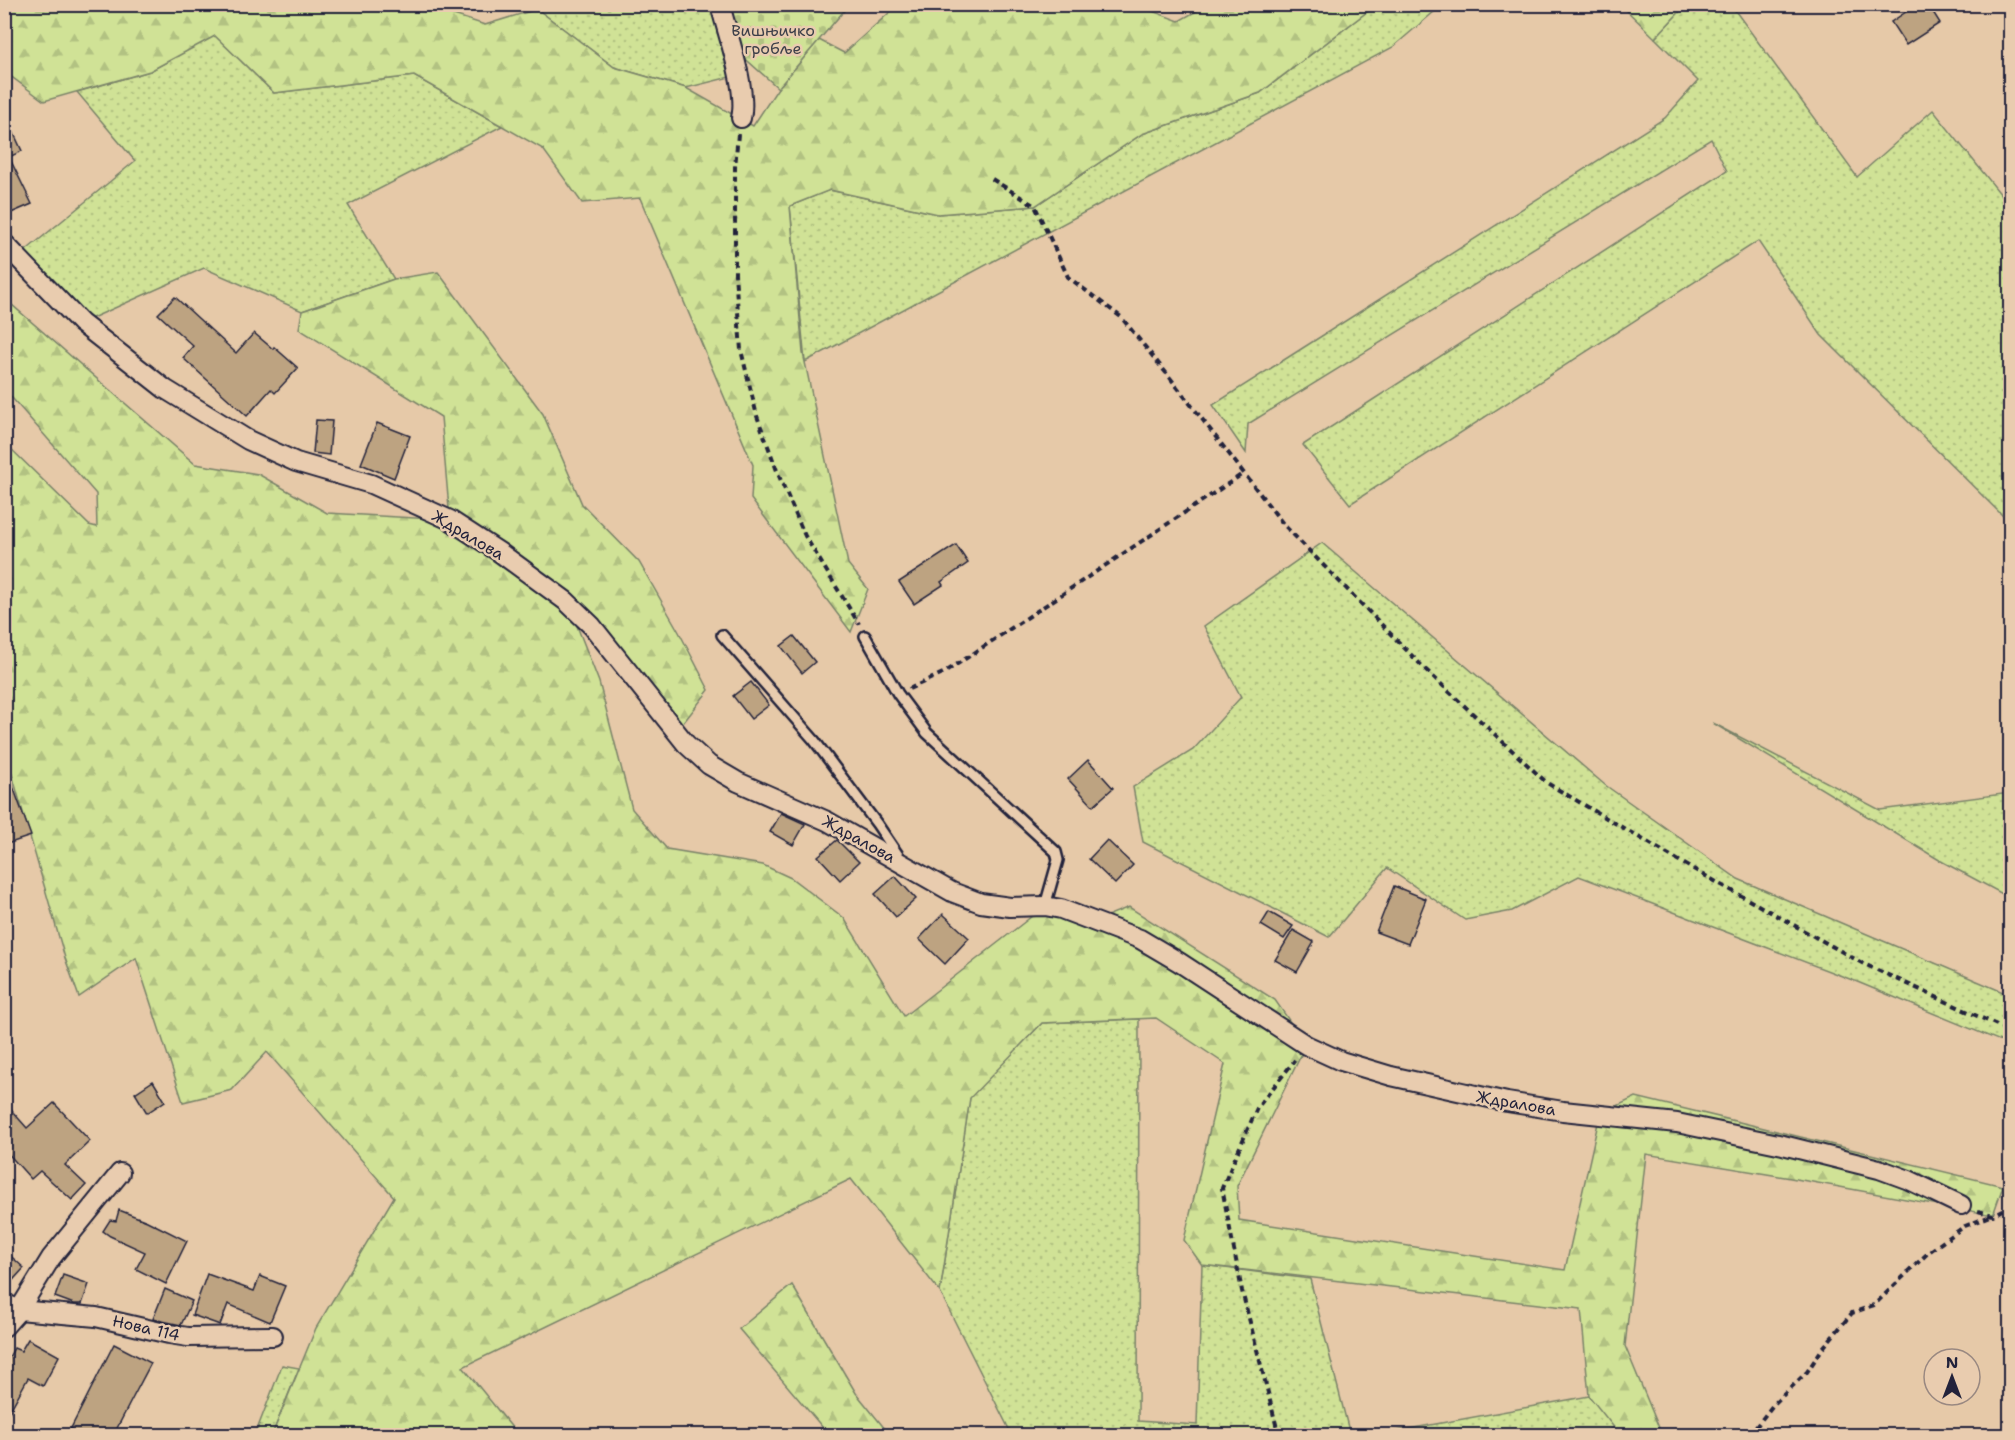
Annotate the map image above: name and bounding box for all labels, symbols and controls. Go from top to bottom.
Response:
park label: Вишњичко гробље [731,20,815,59]
street label: Ждралова [428,505,508,565]
street label: Ждралова [819,810,899,868]
street label: Ждралова [1475,1086,1557,1120]
street label: Нова 114 [110,1310,182,1346]
north arrow [1922,1347,1982,1407]
text: N [1946,1352,1958,1373]

